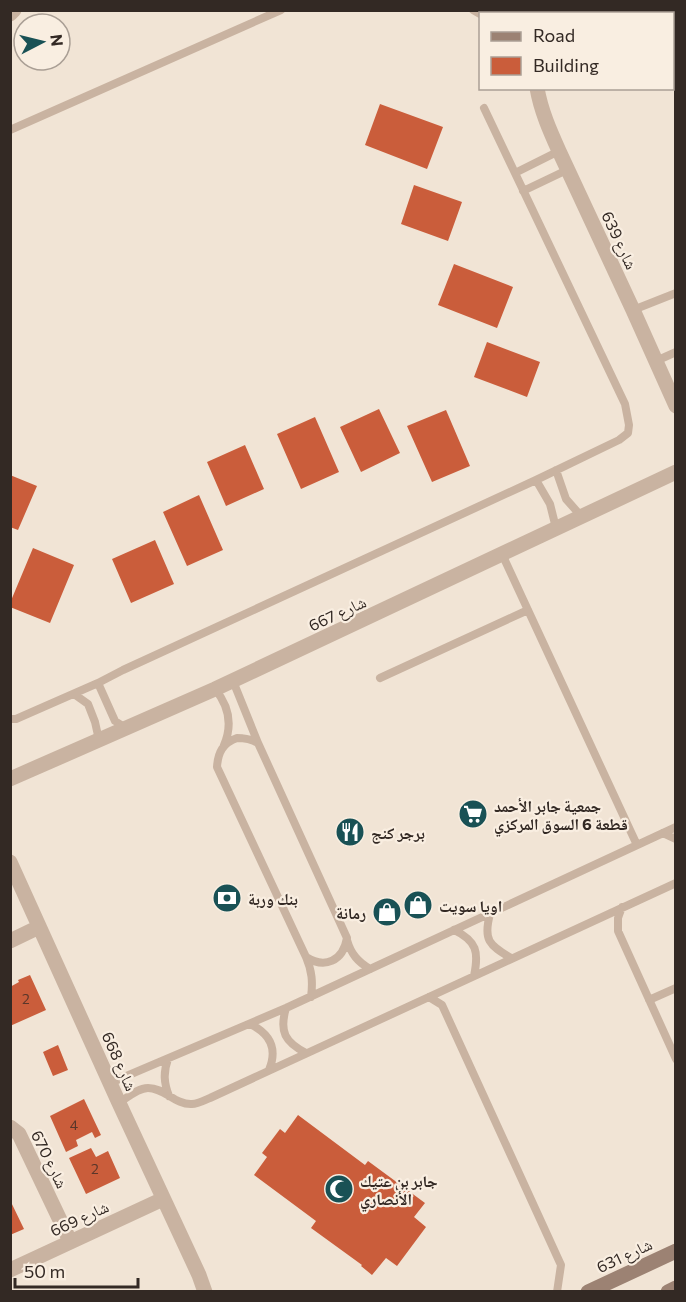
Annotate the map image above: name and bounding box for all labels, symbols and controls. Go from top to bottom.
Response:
north arrow [12,12,72,72]
legend [479,12,674,90]
text: Road [533,24,575,46]
text: N [47,33,68,47]
text: Building [533,54,599,76]
street label: شارع 639 [596,208,642,273]
street label: شارع 667 [305,591,370,636]
place label: جمعية جابر الأحمد قطعة 6 السوق المركزي [494,796,628,836]
supermarket icon: جمعية جابر الأحمد قطعة 6 السوق المركزي [457,798,489,830]
restaurant icon: برجر كنج [334,816,366,848]
place label: برجر كنج [371,823,425,844]
bank icon: بنك وربة [211,882,243,914]
place label: بنك وربة [248,889,298,908]
shop icon: اويا سويت [402,889,434,921]
shop icon: رمانة [371,896,403,928]
place label: اويا سويت [439,896,502,915]
place label: رمانة [336,903,366,922]
house number: 2 [22,990,30,1007]
street label: شارع 668 [97,1029,141,1094]
house number: 4 [70,1116,79,1133]
street label: شارع 670 [26,1127,72,1192]
house number: 2 [91,1160,99,1177]
place label: جابر بن عتيك الأنصاري [360,1171,438,1211]
mosque icon: جابر بن عتيك الأنصاري [323,1173,355,1205]
street label: شارع 669 [47,1196,112,1242]
street label: شارع 631 [593,1234,656,1278]
scale bar [15,1251,138,1289]
text: 50 m [24,1260,65,1282]

